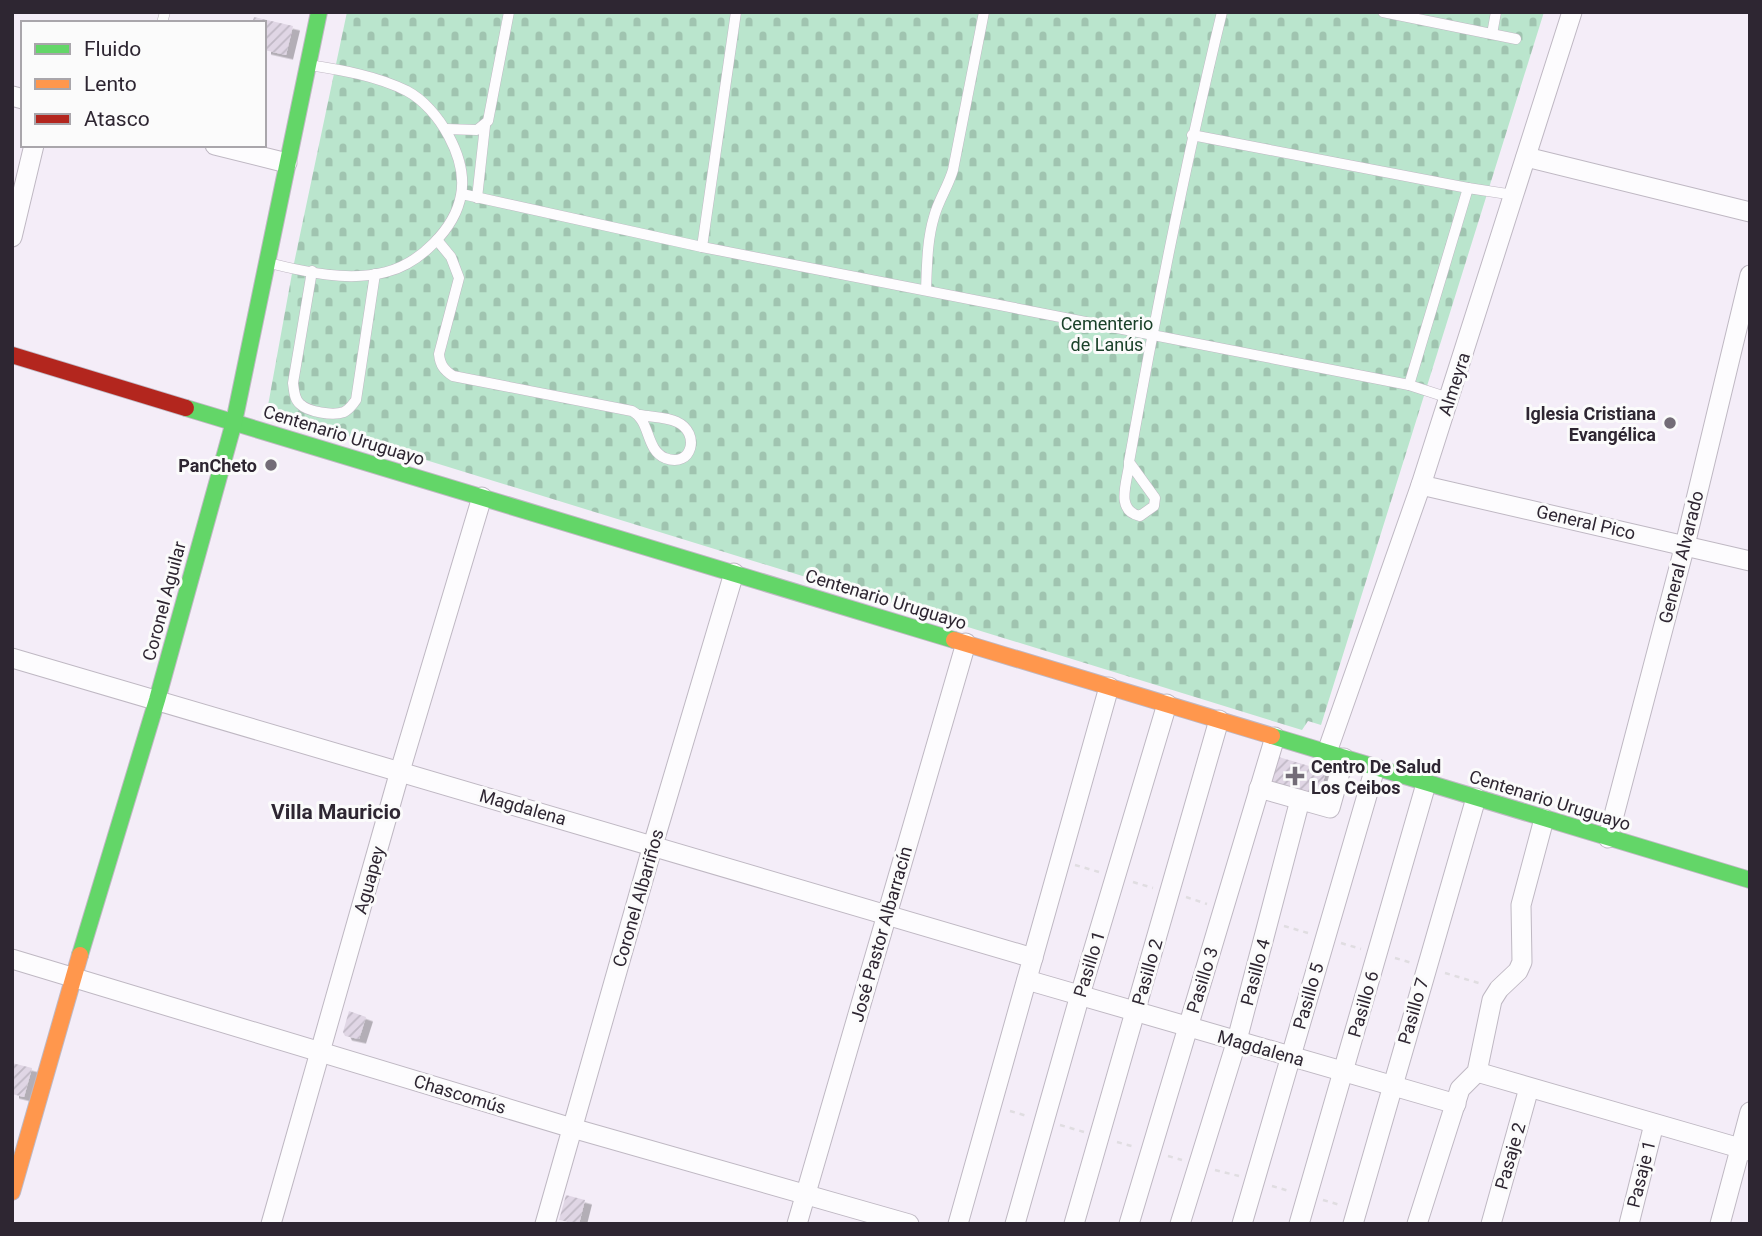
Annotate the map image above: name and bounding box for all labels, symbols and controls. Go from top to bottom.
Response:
legend [21,21,266,147]
text: Fluido [84,37,141,61]
text: Lento [84,72,137,96]
text: Atasco [84,107,150,131]
park label: Cementerio de Lanús [1061,313,1153,355]
street label: Almeyra [1434,350,1474,418]
street label: Centenario Uruguayo [261,400,427,470]
place label: Iglesia Cristiana Evangélica [1525,403,1656,445]
marker: Iglesia Cristiana Evangélica [1662,415,1678,431]
place label: PanCheto [178,455,257,476]
marker: PanCheto [263,457,279,473]
street label: General Alvarado [1654,488,1708,626]
street label: General Pico [1534,500,1638,544]
street label: Coronel Aguilar [138,539,190,663]
street label: Centenario Uruguayo [803,564,969,634]
place label: Centro De Salud Los Ceibos [1311,756,1441,798]
street label: Centenario Uruguayo [1467,765,1633,835]
marker: Centro De Salud Los Ceibos [1285,766,1305,786]
street label: Magdalena [477,785,569,829]
district label: Villa Mauricio [271,800,401,824]
street label: Coronel Albariños [608,827,668,969]
street label: Aguapey [349,843,389,916]
street label: José Pastor Albarracín [846,844,916,1024]
street label: Pasillo 1 [1069,928,1109,1000]
street label: Pasillo 2 [1127,936,1167,1008]
street label: Pasillo 4 [1236,936,1274,1008]
street label: Pasillo 3 [1182,944,1222,1016]
street label: Pasillo 5 [1288,960,1328,1032]
street label: Pasillo 6 [1343,968,1383,1040]
street label: Pasillo 7 [1393,975,1433,1047]
street label: Magdalena [1215,1026,1307,1070]
street label: Chascomús [411,1070,509,1118]
street label: Pasaje 2 [1490,1120,1530,1192]
street label: Pasaje 1 [1623,1138,1659,1210]

